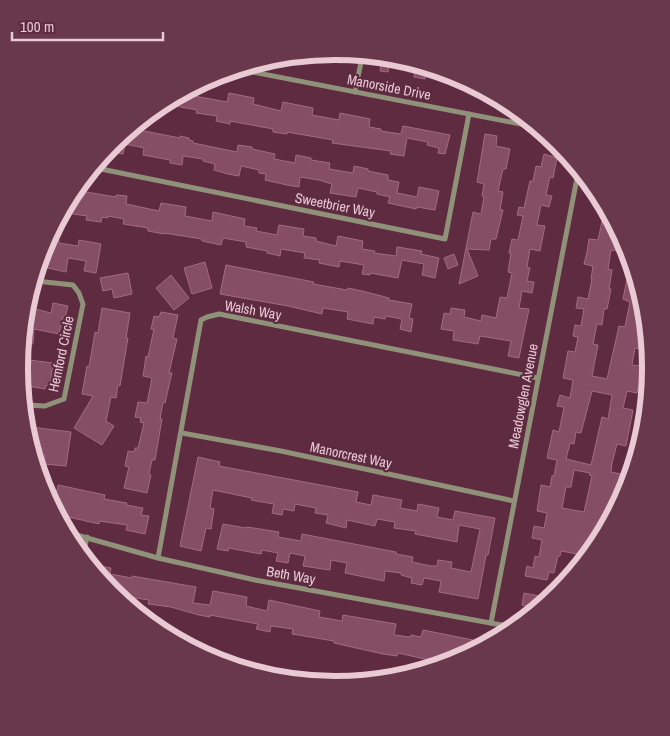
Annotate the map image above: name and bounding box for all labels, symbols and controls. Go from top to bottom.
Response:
scale bar [12,10,164,42]
text: 100 m [20,16,54,37]
street label: Manorside Drive [346,70,432,104]
street label: Sweetbrier Way [293,188,377,222]
street label: Walsh Way [223,296,283,324]
street label: Hemford Circle [44,314,78,394]
street label: Meadowglen Avenue [504,342,542,450]
street label: Manorcrest Way [308,438,394,472]
street label: Beth Way [265,562,317,588]

